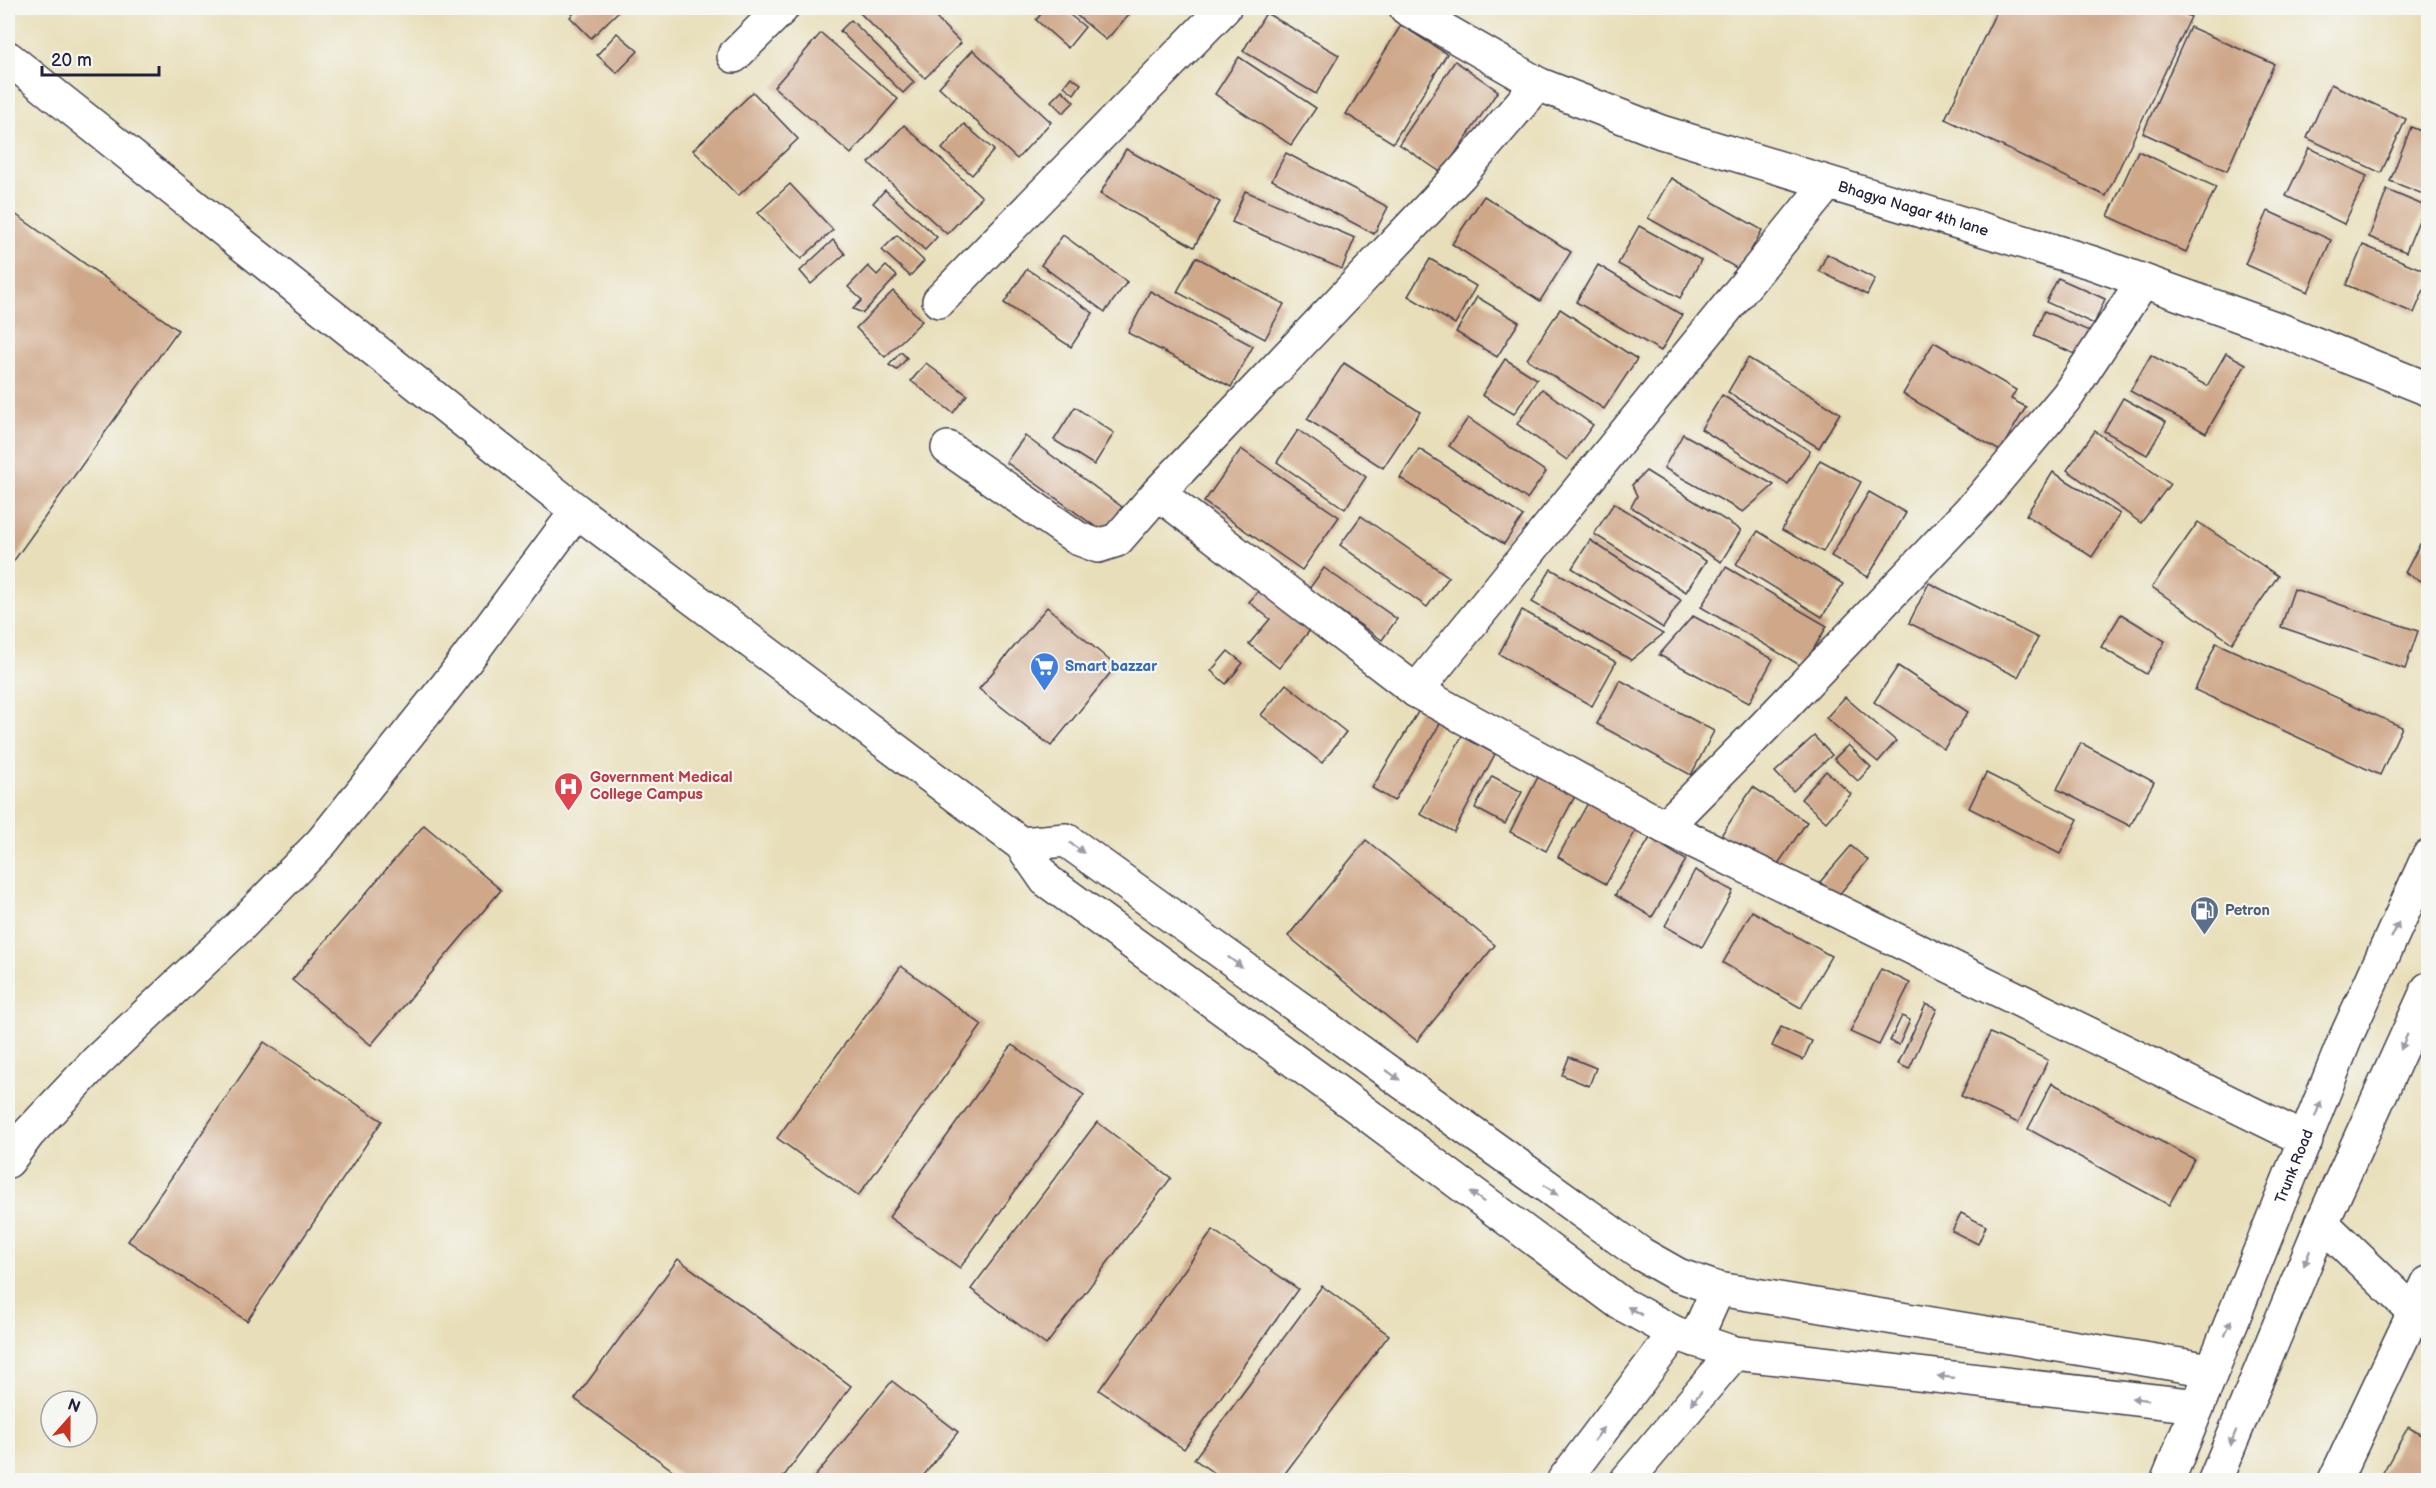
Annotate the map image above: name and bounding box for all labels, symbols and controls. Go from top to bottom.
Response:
scale bar [42,39,159,77]
text: 20 m [51,50,92,71]
street label: Bhagya Nagar 4th lane [1836,177,1991,240]
supermarket icon: Smart bazzar [1028,650,1060,692]
place label: Smart bazzar [1065,657,1158,676]
place label: Government Medical College Campus [590,768,733,804]
hospital icon: Government Medical College Campus [553,770,585,812]
one-way arrow [1068,842,1084,854]
fuel station icon: Petron [2188,894,2220,936]
place label: Petron [2225,901,2270,920]
one-way arrow [2390,921,2399,938]
one-way arrow [1227,955,1242,967]
one-way arrow [2400,1033,2409,1050]
one-way arrow [1386,1069,1401,1081]
one-way arrow [2314,1100,2323,1118]
street label: Trunk Road [2271,1127,2317,1206]
one-way arrow [1544,1183,1559,1195]
one-way arrow [1470,1191,1486,1203]
one-way arrow [2302,1249,2311,1267]
one-way arrow [1626,1306,1643,1316]
one-way arrow [2223,1319,2233,1337]
one-way arrow [1936,1373,1955,1382]
north arrow [39,1389,99,1449]
one-way arrow [1690,1390,1703,1406]
text: N [65,1395,83,1417]
one-way arrow [2130,1395,2149,1404]
one-way arrow [1593,1426,1605,1442]
one-way arrow [2228,1430,2238,1448]

